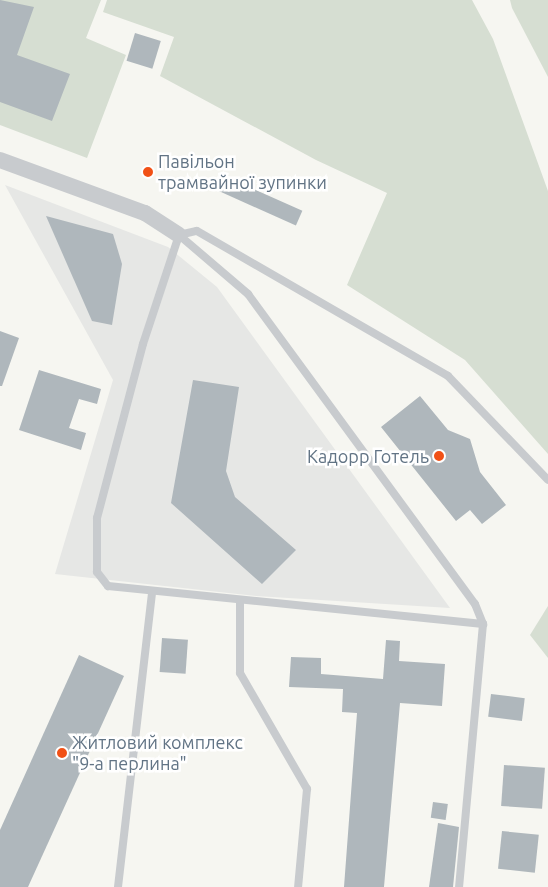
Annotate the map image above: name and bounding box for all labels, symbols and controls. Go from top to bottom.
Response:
place label: Павільон трамвайної зупинки [158,151,327,193]
marker: Павільон трамвайної зупинки [142,166,154,178]
place label: Кадорр Готель [307,445,429,467]
marker: Кадорр Готель [433,450,445,462]
place label: Житловий комплекс "9-а перлина" [72,732,243,774]
marker: Житловий комплекс "9-а перлина" [56,747,68,759]

